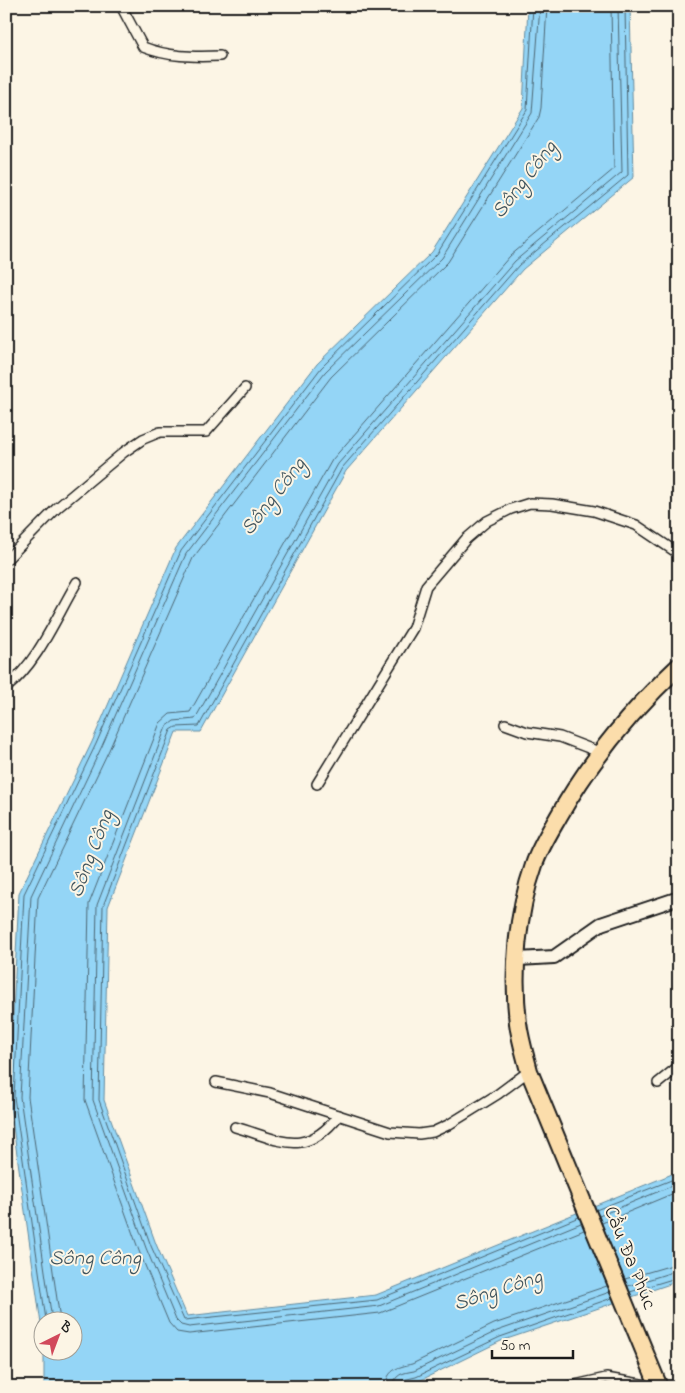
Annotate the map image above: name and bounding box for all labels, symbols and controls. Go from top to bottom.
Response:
water label: Sông Công [485,134,566,226]
water label: Sông Công [234,451,315,543]
water label: Sông Công [62,805,124,903]
street label: Cầu Đa Phúc [595,1202,663,1314]
water label: Sông Công [49,1244,141,1275]
water label: Sông Công [450,1262,547,1320]
north arrow [32,1310,82,1360]
text: B [54,1316,77,1339]
scale bar [492,1328,574,1360]
text: 50 m [500,1335,531,1357]

